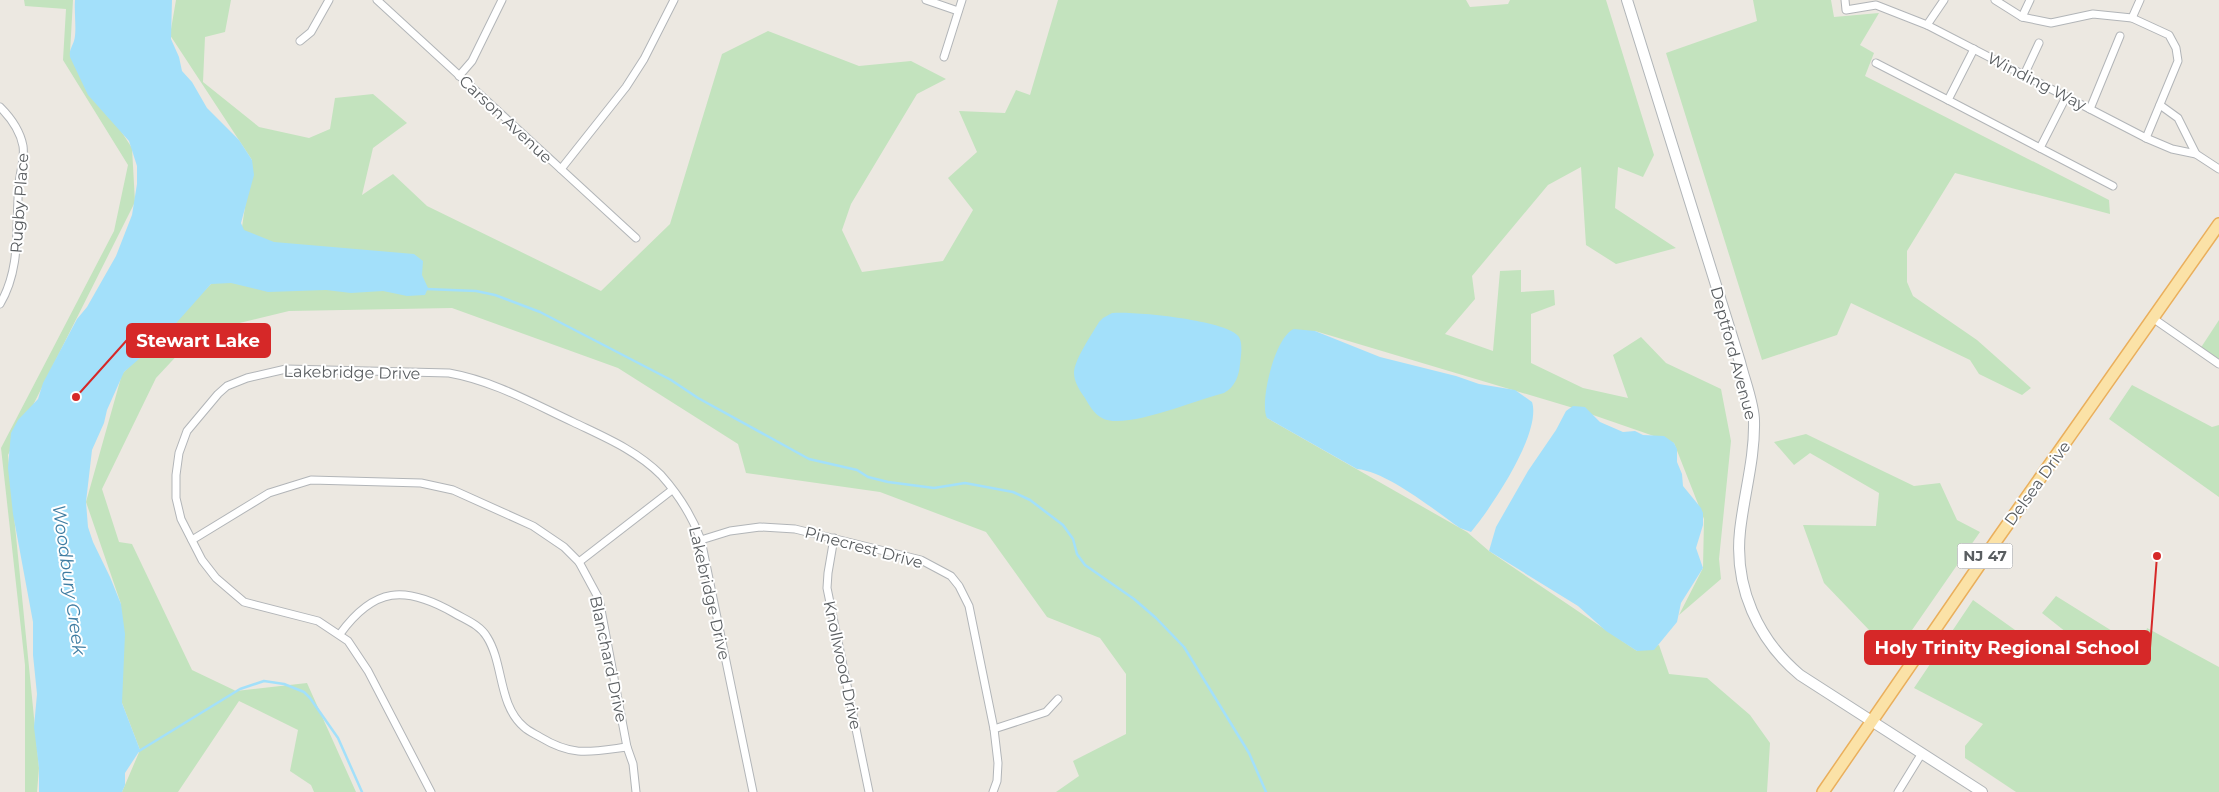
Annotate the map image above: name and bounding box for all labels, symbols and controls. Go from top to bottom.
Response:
street label: Winding Way [1984,48,2090,115]
street label: Carson Avenue [455,71,556,167]
street label: Rugby Place [7,152,32,254]
street label: Deptford Avenue [1707,284,1760,422]
callout: Stewart Lake [127,324,270,357]
text: Stewart Lake [136,330,260,352]
street label: Lakebridge Drive [283,362,421,383]
street label: Delsea Drive [2000,437,2074,529]
water label: Woodbury Creek [48,503,91,658]
street label: Pinecrest Drive [803,523,925,572]
street label: Lakebridge Drive [685,524,734,662]
road number: NJ 47 [1958,544,2012,568]
street label: Blanchard Drive [586,594,631,724]
street label: Knollwood Drive [820,599,865,731]
callout: Holy Trinity Regional School [1865,631,2150,664]
text: Holy Trinity Regional School [1875,637,2139,659]

